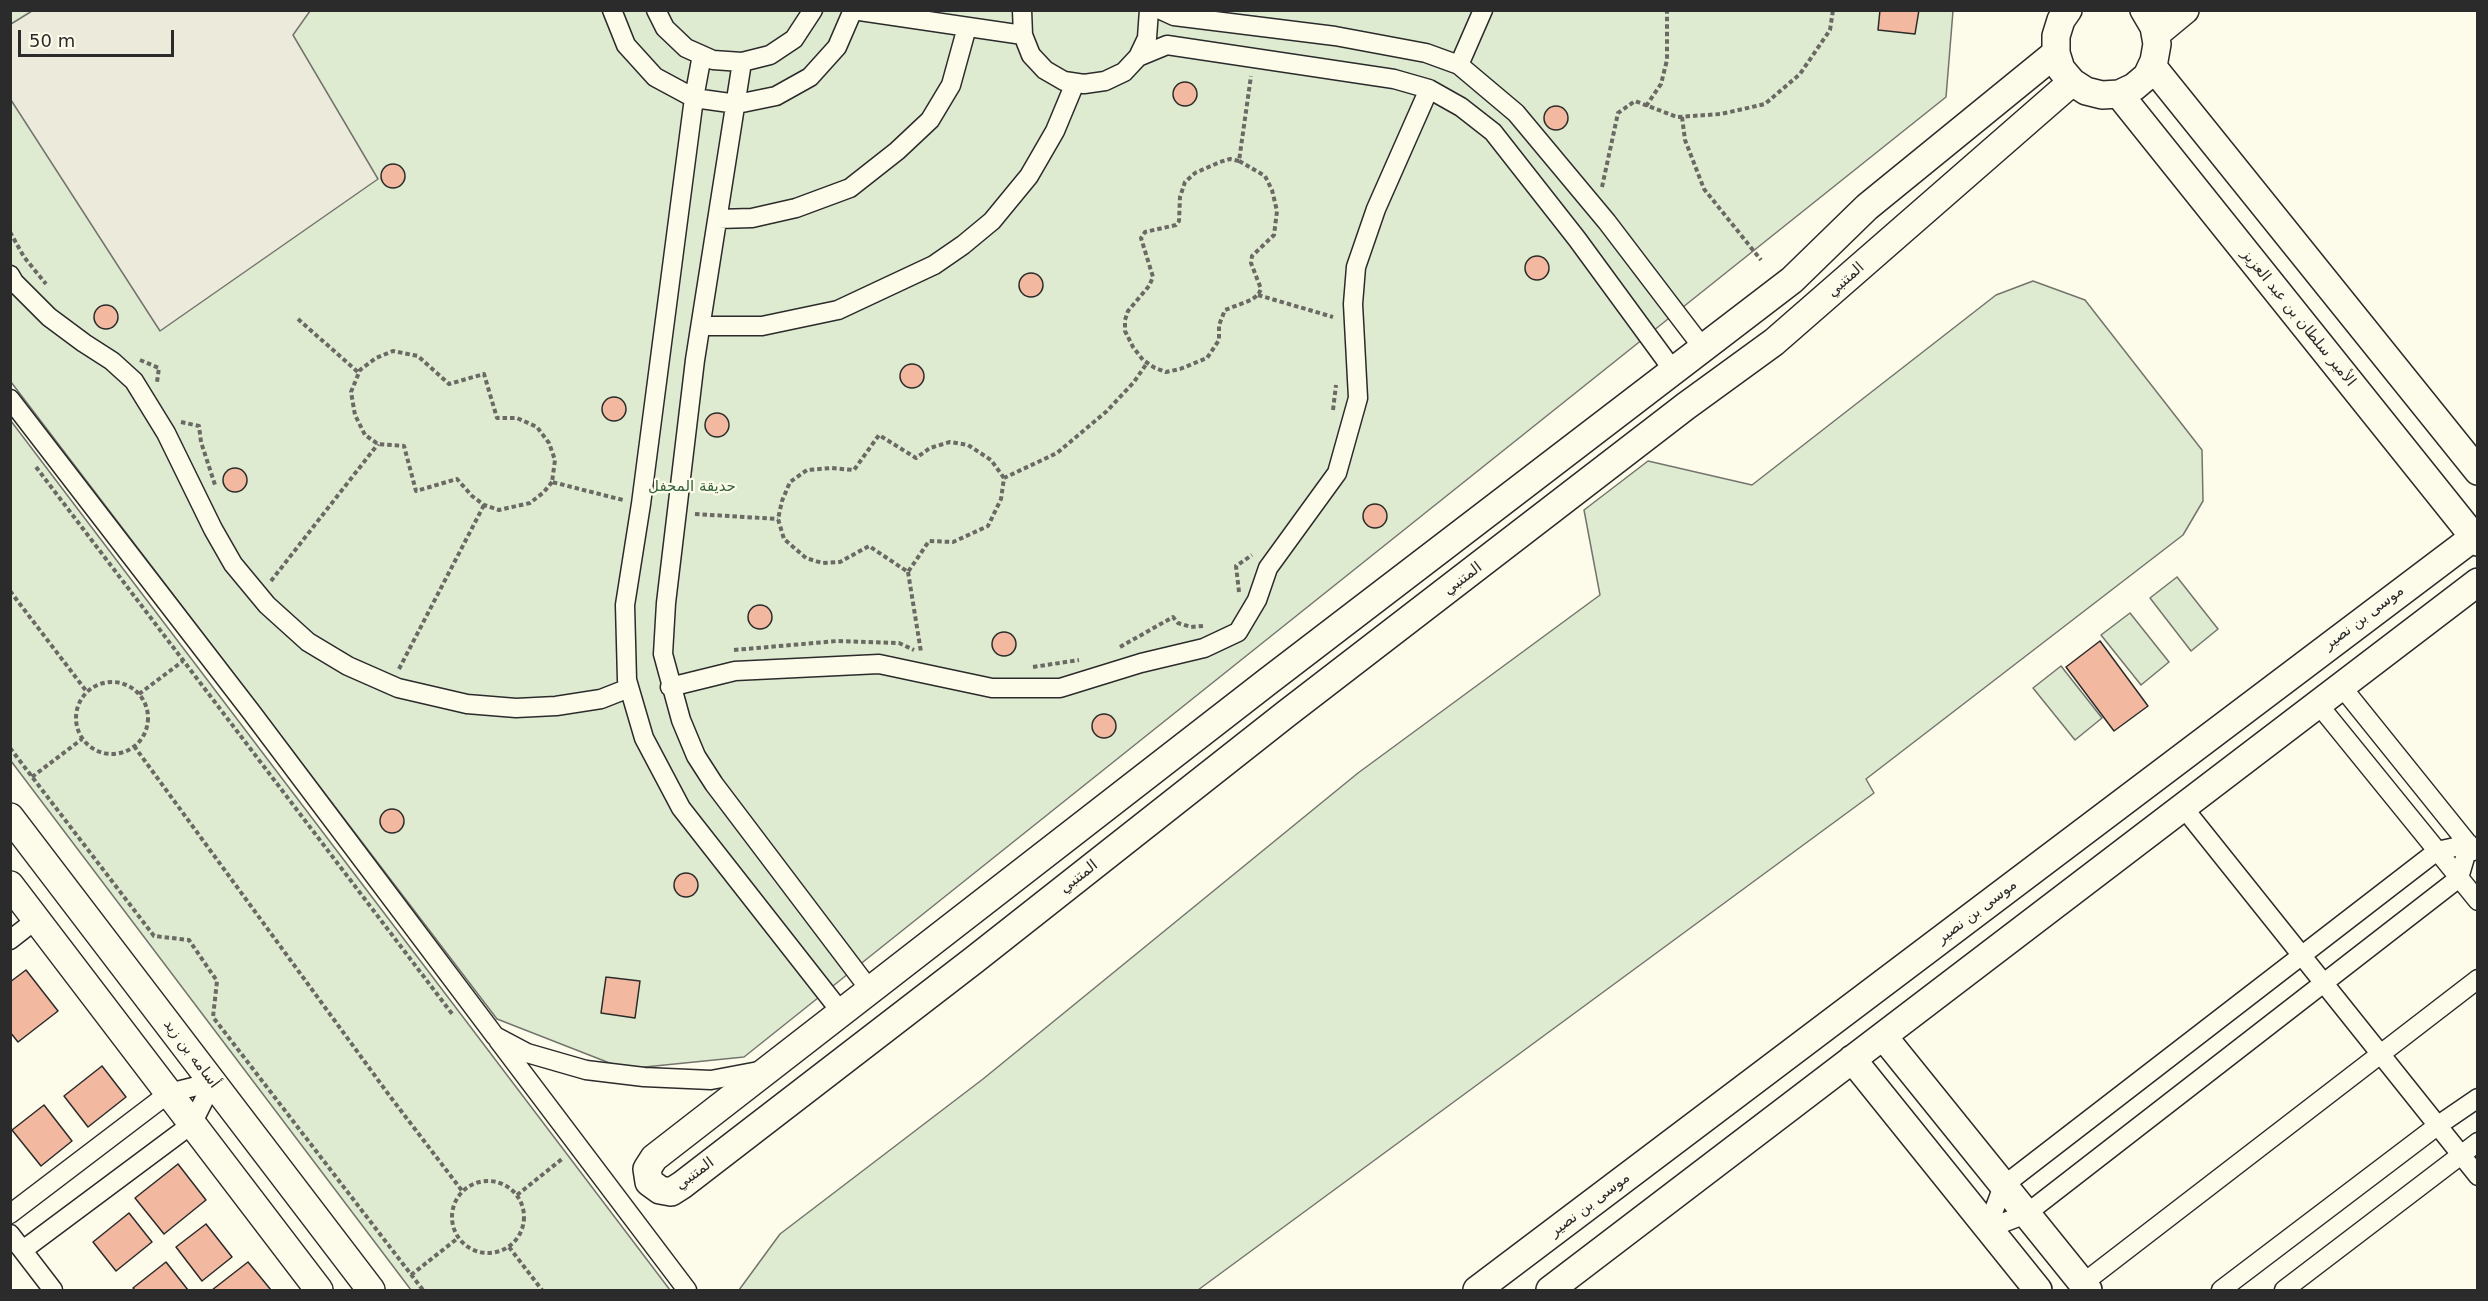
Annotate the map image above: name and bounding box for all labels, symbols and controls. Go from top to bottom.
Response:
scale bar [21,18,177,56]
text: 50 m [29,30,75,51]
street label: الأمير سلطان بن عبد العزيز [2237,246,2359,390]
street label: المتنبي [1824,259,1868,301]
park label: حديقة المحفل [648,478,736,496]
street label: المتنبي [1440,559,1486,599]
street label: موسى بن نصير [2320,582,2408,654]
street label: المتنبي [1056,857,1102,897]
street label: موسى بن نصير [1933,876,2021,948]
street label: أسامه بن زيد [159,1016,223,1092]
street label: المتنبي [672,1154,718,1194]
street label: موسى بن نصير [1546,1169,1634,1241]

